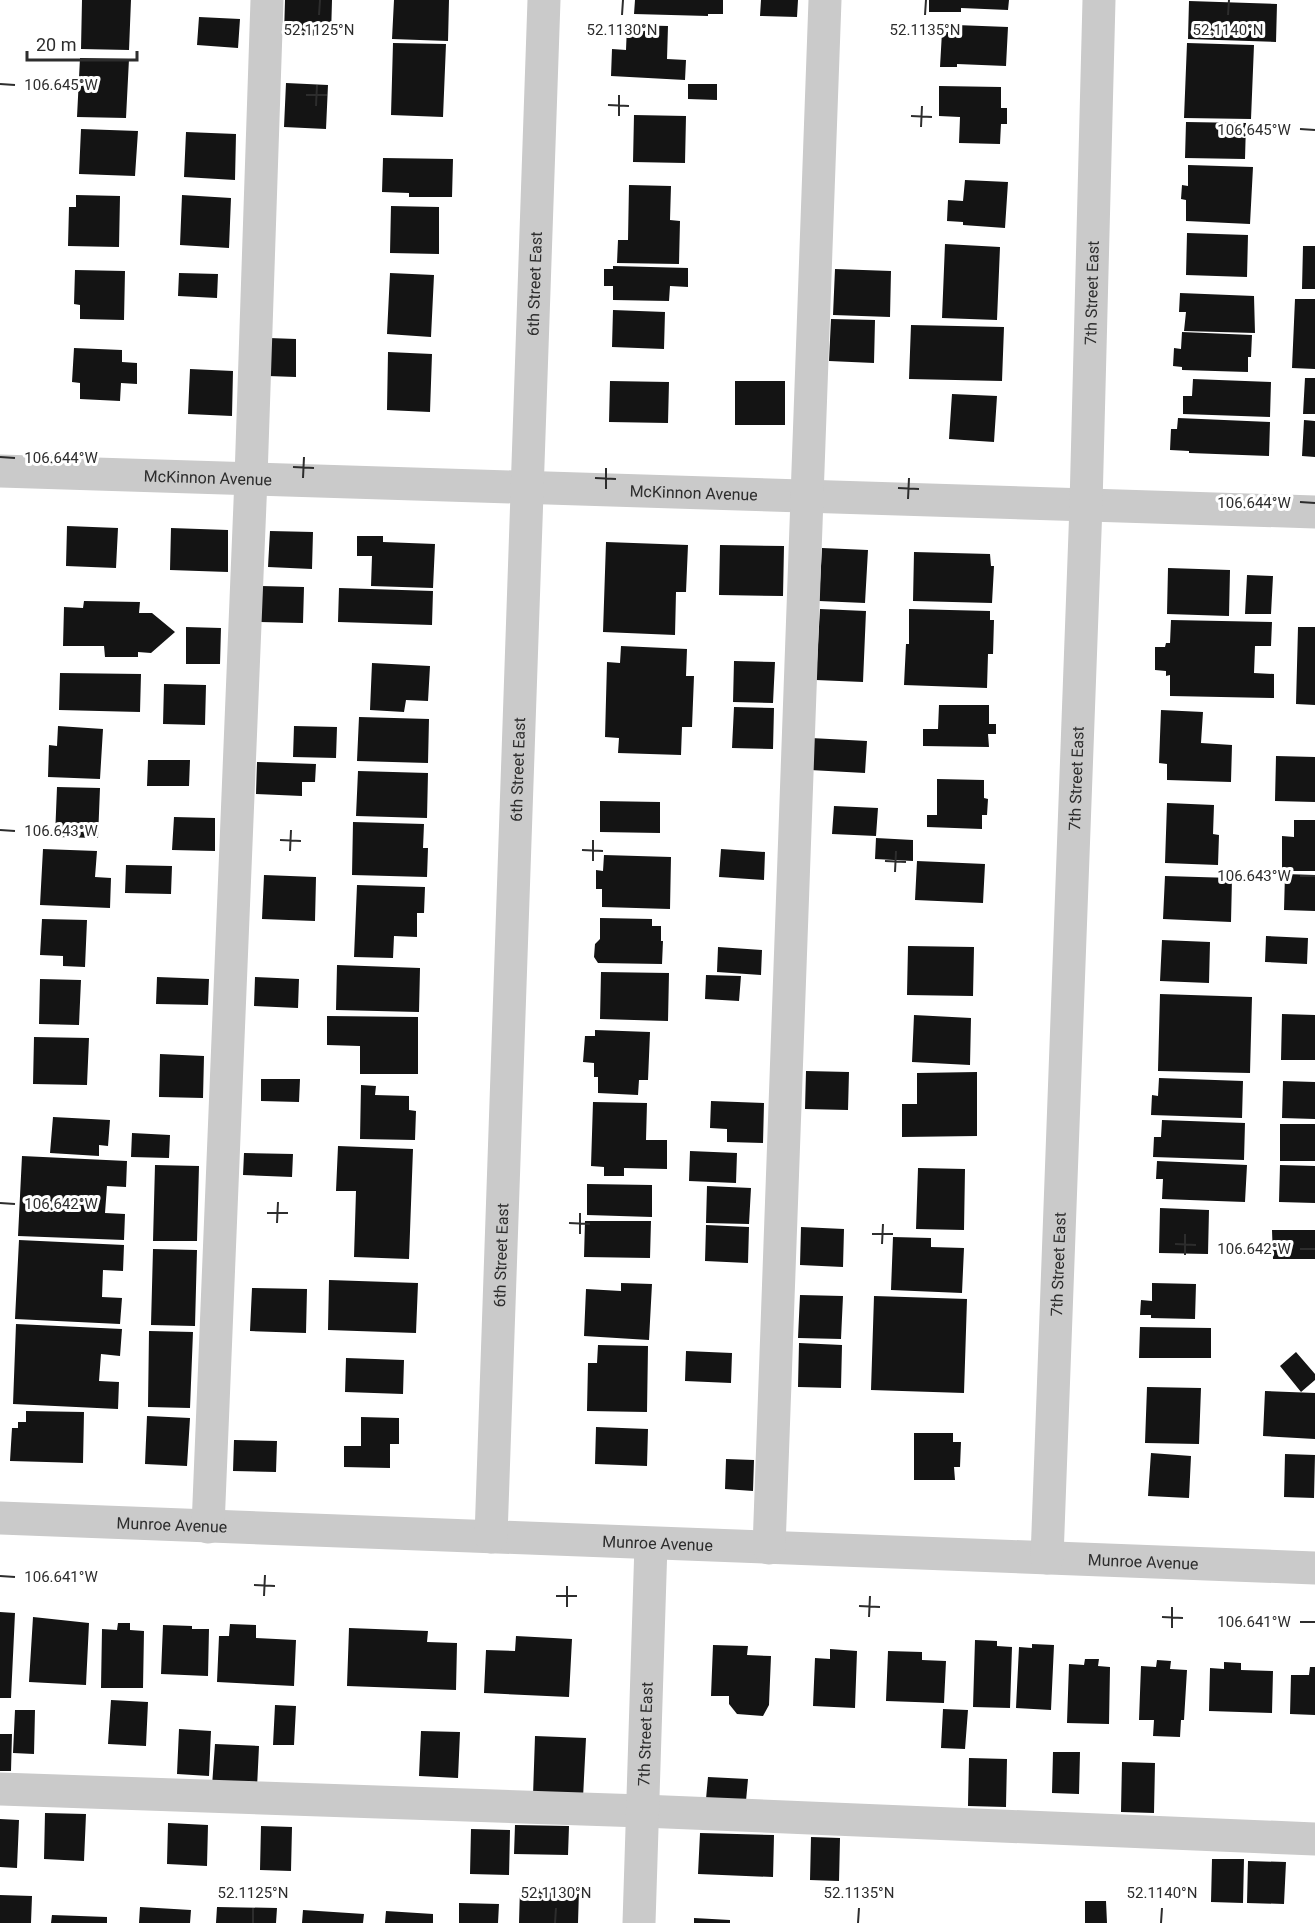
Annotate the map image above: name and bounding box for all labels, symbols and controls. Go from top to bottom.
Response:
text: 52.1125°N [284,21,354,39]
text: 52.1130°N [587,21,657,39]
text: 52.1135°N [890,21,960,39]
text: 52.1140°N [1193,21,1263,39]
scale bar [27,24,136,62]
text: 20 m [36,34,76,55]
text: 106.645°W [24,76,98,94]
text: 106.645°W [1217,121,1291,139]
street label: 6th Street East [523,231,546,336]
street label: 7th Street East [1081,240,1102,345]
text: 106.644°W [24,449,98,467]
street label: McKinnon Avenue [144,466,272,489]
street label: McKinnon Avenue [629,481,758,504]
text: 106.644°W [1217,494,1291,512]
street label: 6th Street East [506,717,529,822]
street label: 7th Street East [1064,726,1087,831]
text: 106.643°W [24,822,98,840]
text: 106.643°W [1217,867,1291,885]
text: 106.642°W [24,1195,98,1213]
street label: 6th Street East [489,1203,512,1308]
street label: 7th Street East [1046,1212,1069,1317]
text: 106.642°W [1217,1240,1291,1258]
street label: Munroe Avenue [116,1513,228,1536]
street label: Munroe Avenue [602,1531,713,1555]
street label: Munroe Avenue [1087,1550,1199,1573]
text: 106.641°W [24,1568,98,1586]
text: 106.641°W [1217,1613,1291,1631]
street label: 7th Street East [634,1682,656,1787]
text: 52.1125°N [218,1884,288,1902]
text: 52.1130°N [521,1884,591,1902]
text: 52.1135°N [824,1884,894,1902]
text: 52.1140°N [1127,1884,1197,1902]

